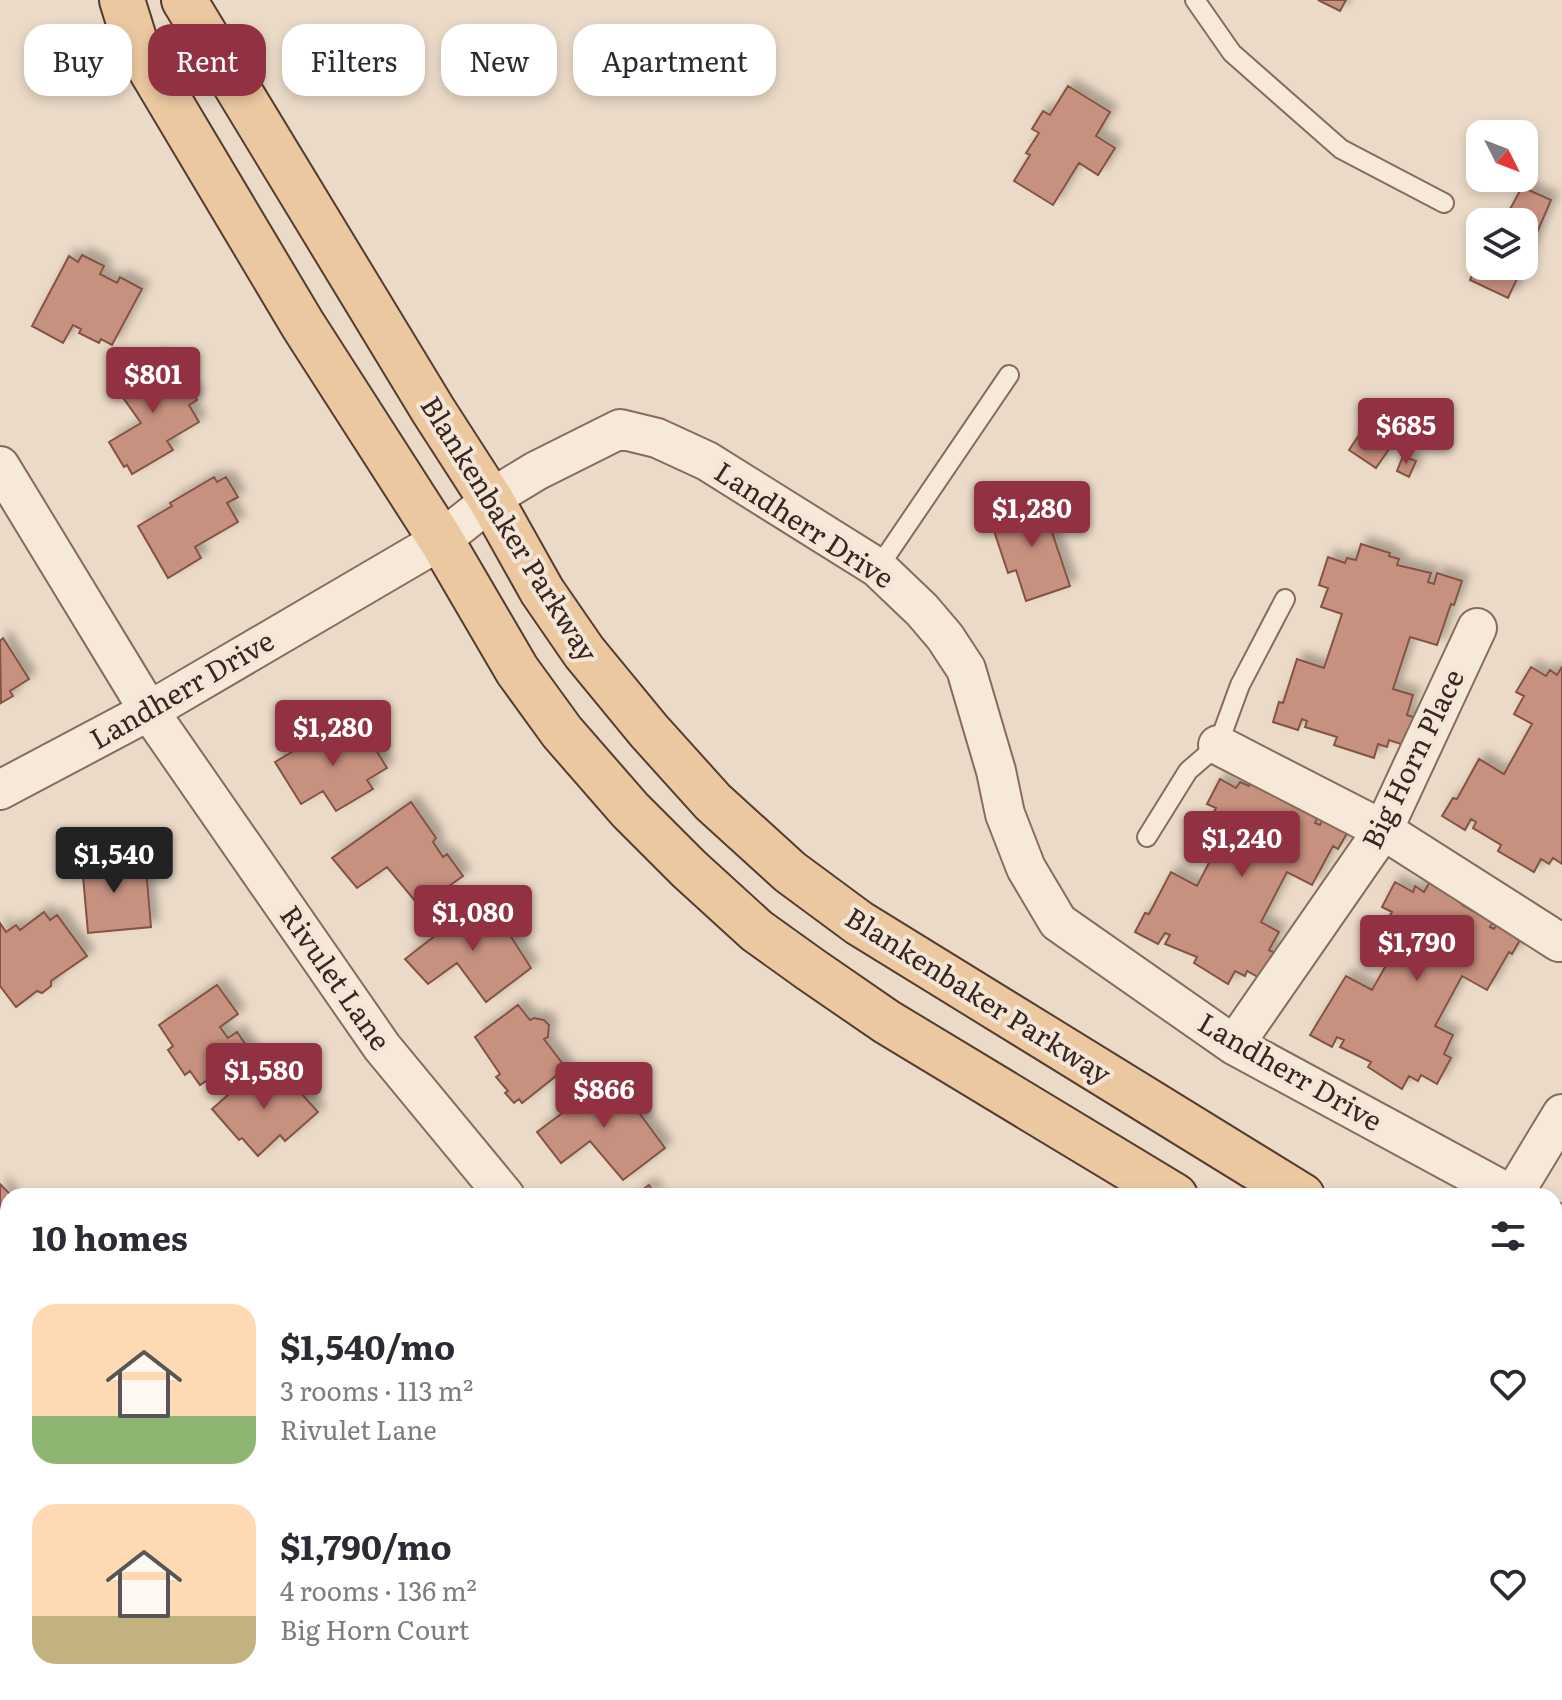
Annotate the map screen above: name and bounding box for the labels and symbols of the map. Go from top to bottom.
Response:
north arrow [1466,120,1538,192]
pin: $801 [106,347,200,415]
street label: Blankenbaker Parkway [412,387,610,670]
pin: $685 [1359,398,1453,466]
street label: Landherr Drive [707,449,903,597]
pin: $1,280 [967,481,1097,549]
street label: Landherr Drive [81,618,281,758]
street label: Big Horn Place [1350,661,1473,855]
pin: $1,280 [268,700,398,768]
pin: $1,240 [1177,811,1307,879]
pin: $1,540 [49,827,179,895]
pin: $1,080 [408,885,538,953]
street label: Blankenbaker Parkway [838,895,1121,1094]
street label: Rivulet Lane [271,896,402,1058]
pin: $1,790 [1352,915,1482,983]
street label: Landherr Drive [1191,1000,1391,1140]
pin: $1,580 [199,1043,329,1111]
pin: $866 [557,1062,651,1130]

